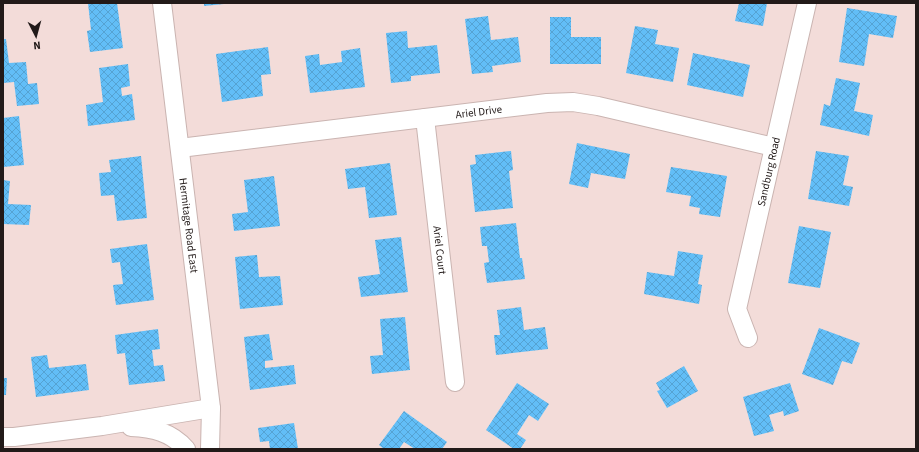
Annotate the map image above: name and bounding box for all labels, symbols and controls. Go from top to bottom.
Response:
north arrow [16,16,56,56]
text: N [33,38,41,53]
street label: Ariel Drive [455,102,504,122]
street label: Sandburg Road [754,136,784,208]
street label: Hermitage Road East [175,177,202,274]
street label: Ariel Court [429,225,450,276]

